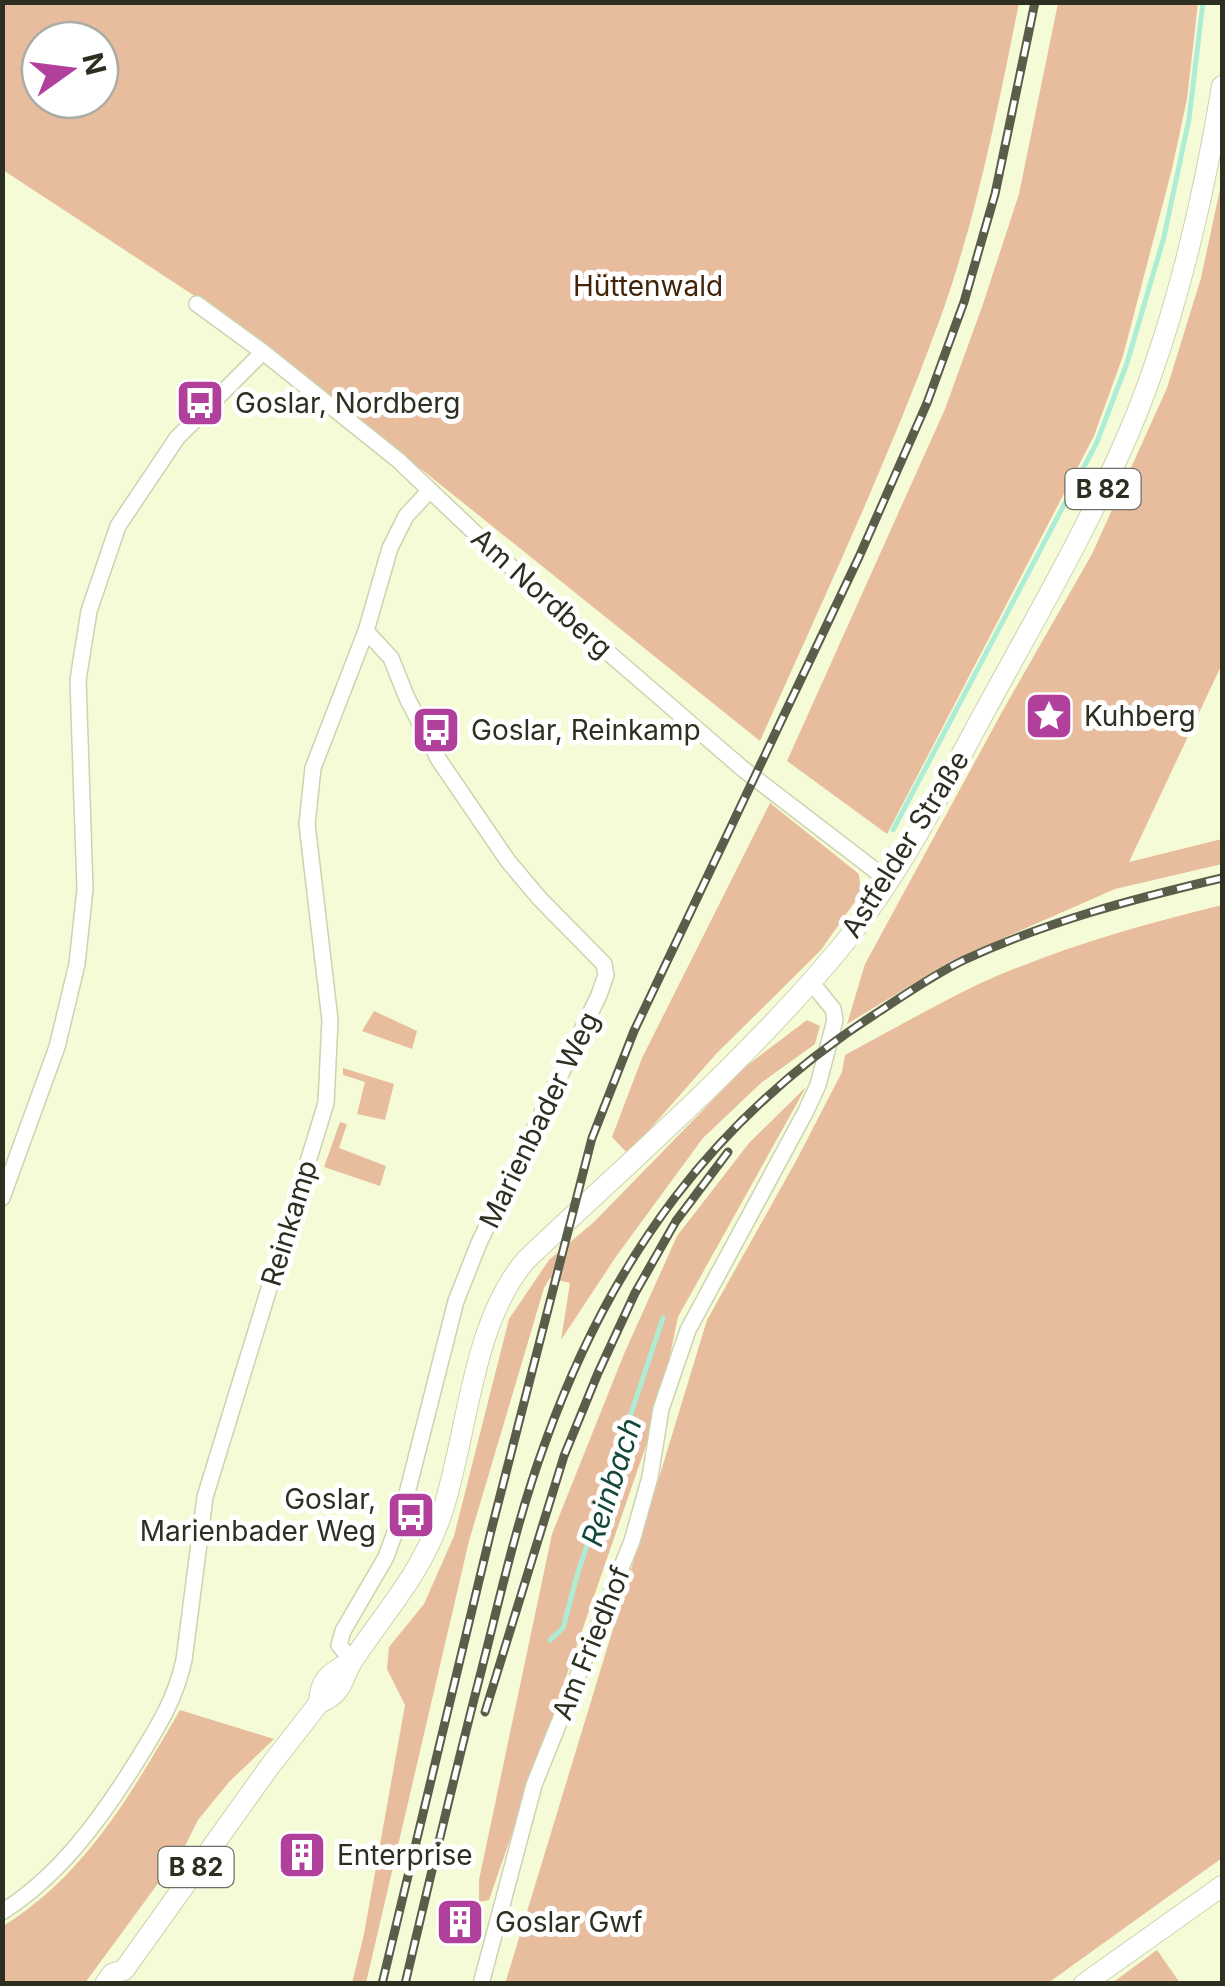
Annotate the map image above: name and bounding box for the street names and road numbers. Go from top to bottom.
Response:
road number: B 82 [1066,469,1140,509]
street label: Am Nordberg [465,521,619,665]
street label: Astfelder Straße [834,744,976,944]
street label: Marienbader Weg [472,1006,606,1234]
street label: Reinkamp [254,1156,324,1290]
street label: Am Friedhof [545,1561,637,1725]
road number: B 82 [158,1847,234,1887]

